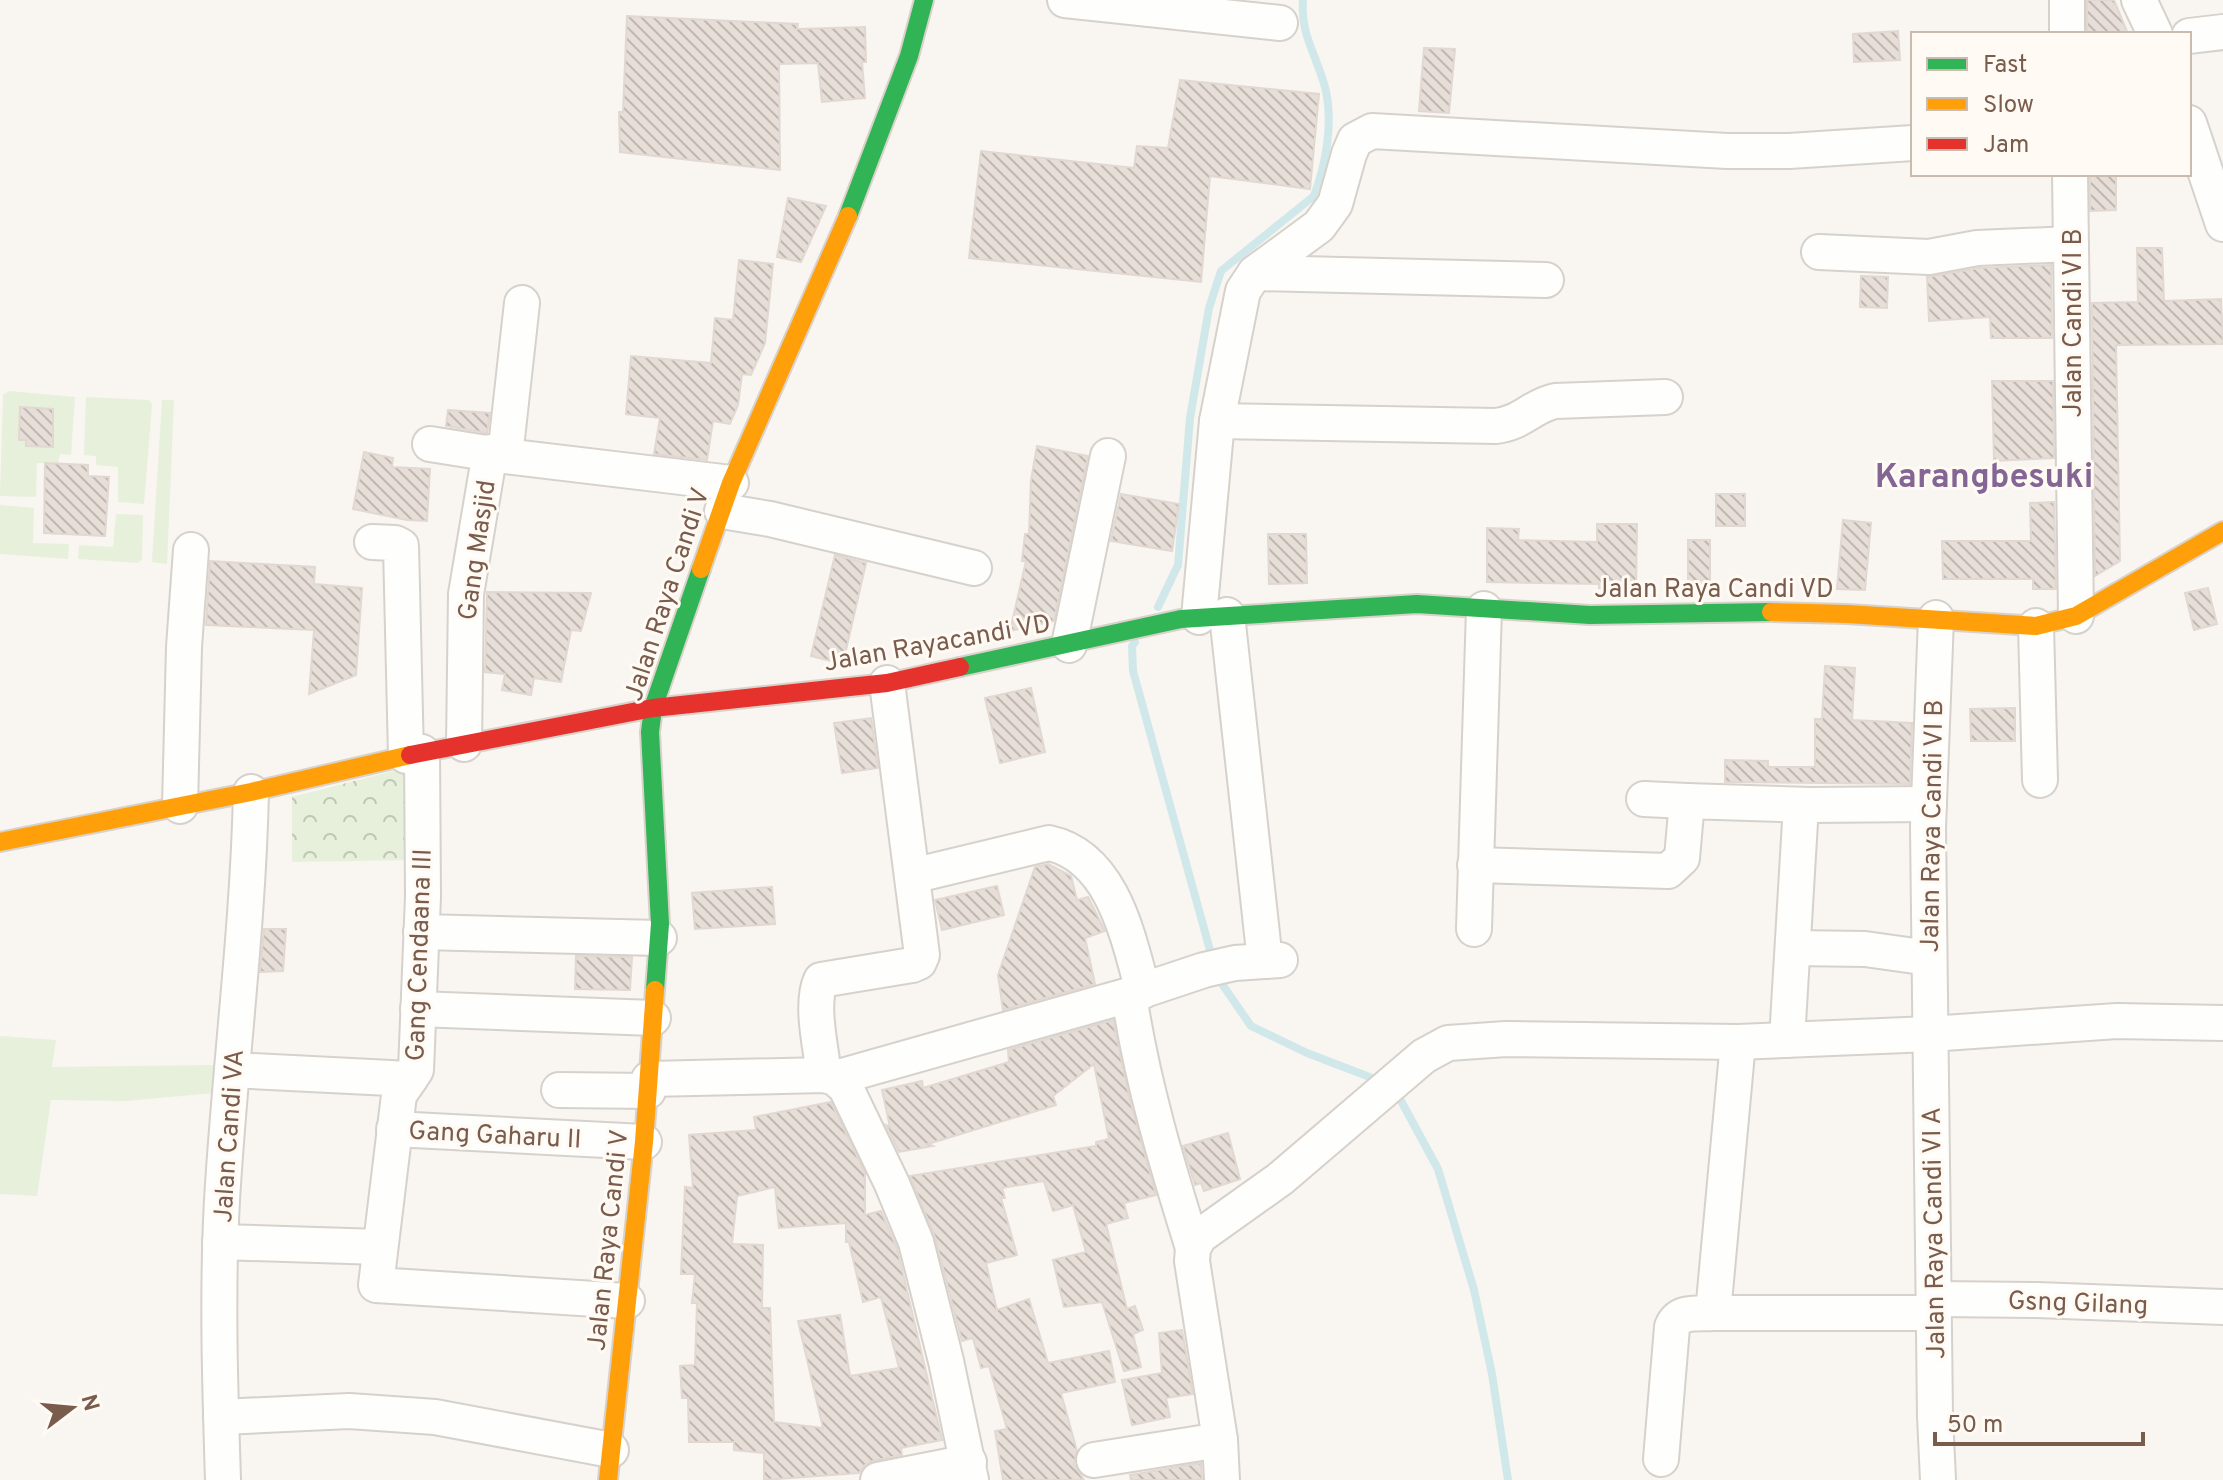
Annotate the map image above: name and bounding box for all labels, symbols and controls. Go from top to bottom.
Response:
legend [1911,32,2191,176]
text: Fast [1983,51,2027,81]
text: Slow [1983,91,2034,121]
text: Jam [1983,131,2029,161]
street label: Jalan Candi VI B [2058,228,2091,418]
district label: Karangbesuki [1875,457,2093,500]
street label: Gang Masjid [452,478,505,623]
street label: Jalan Raya Candi V [618,484,718,706]
street label: Jalan Raya Candi VD [1594,574,1834,607]
street label: Jalan Rayacandi VD [821,608,1053,681]
street label: Jalan Raya Candi VI B [1915,699,1952,953]
street label: Gang Cendaana III [400,848,441,1062]
street label: Jalan Candi VA [208,1048,253,1224]
street label: Jalan Raya Candi VI A [1917,1107,1954,1359]
street label: Gang Gaharu II [407,1115,582,1158]
street label: Jalan Raya Candi V [581,1128,638,1352]
street label: Gsng Gilang [2007,1286,2149,1323]
north arrow [32,1368,112,1448]
text: N [74,1392,104,1414]
scale bar [1935,1396,2143,1446]
text: 50 m [1947,1411,2003,1441]

